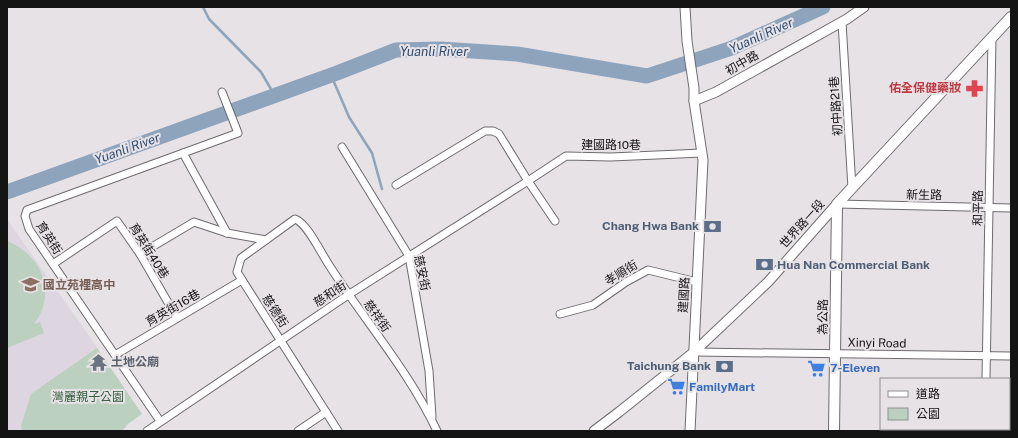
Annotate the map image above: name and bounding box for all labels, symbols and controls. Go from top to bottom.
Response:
water label: Yuanli River [727,15,795,56]
water label: Yuanli River [400,44,468,59]
street label: 初中路 [723,48,761,78]
street label: 初中路21巷 [827,76,845,136]
pharmacy icon: 佑全保健藥妝 [964,78,984,98]
place label: 佑全保健藥妝 [889,81,961,95]
water label: Yuanli River [93,130,162,167]
street label: 建國路10巷 [581,138,641,152]
street label: 新生路 [906,188,942,202]
street label: 和平路 [971,190,985,226]
street label: 世界路一段 [777,197,827,251]
bank icon: Chang Hwa Bank [702,216,722,236]
street label: 育英街 [33,219,65,257]
place label: Chang Hwa Bank [602,219,699,233]
street label: 育英街40巷 [126,221,172,281]
street label: 慈安街 [411,254,433,292]
bank icon: Hua Nan Commercial Bank [754,255,774,275]
street label: 孝順街 [602,258,640,288]
place label: Hua Nan Commercial Bank [777,258,930,272]
school or university icon: 國立苑裡高中 [20,275,40,295]
street label: 建國路 [676,277,692,313]
place label: 國立苑裡高中 [43,278,115,292]
street label: 慈和街 [311,278,349,310]
street label: 育英街16巷 [143,287,203,329]
street label: 慈德街 [259,292,291,330]
street label: 慈祥街 [361,297,393,335]
street label: 為公路 [816,299,830,335]
street label: Xinyi Road [848,335,906,351]
temple icon: 土地公廟 [88,352,108,372]
place label: 土地公廟 [111,355,159,369]
bank icon: Taichung Bank [714,356,734,376]
supermarket icon: 7-Eleven [807,358,827,378]
place label: Taichung Bank [627,359,711,373]
place label: 7-Eleven [830,361,880,375]
supermarket icon: FamilyMart [666,377,686,397]
legend [880,378,1010,430]
place label: FamilyMart [689,380,755,394]
text: 道路 [916,387,940,401]
park label: 灣麗親子公園 [52,390,124,404]
text: 公園 [916,407,940,421]

